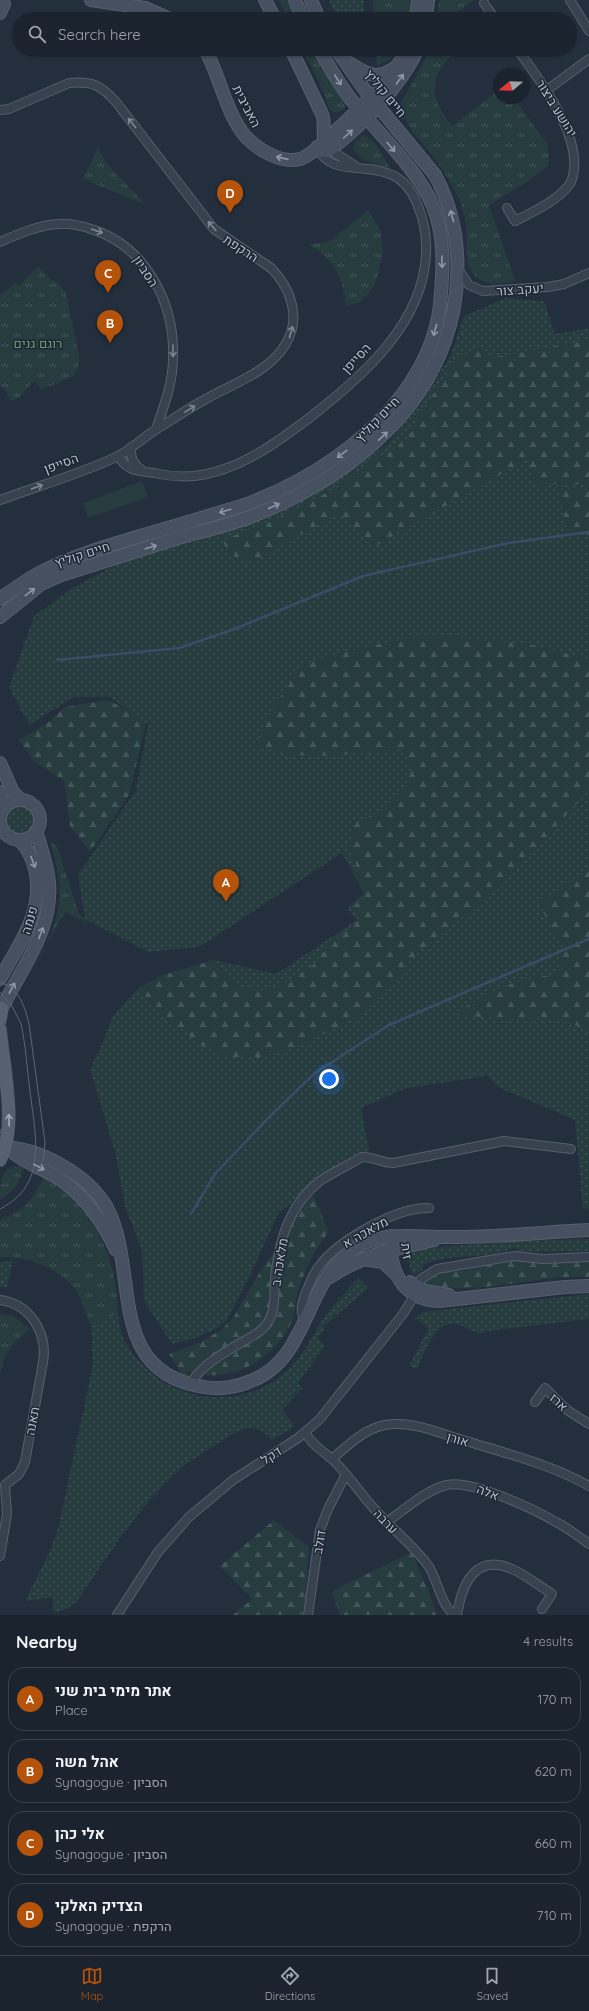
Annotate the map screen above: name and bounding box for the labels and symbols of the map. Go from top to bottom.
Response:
street label: חיים קוליץ [362,66,410,120]
north arrow [493,68,529,104]
one-way arrow [396,73,404,84]
one-way arrow [334,74,342,85]
street label: יהושע ביצור [533,76,581,140]
street label: האביבית [230,82,264,130]
one-way arrow [128,118,136,129]
one-way arrow [343,129,353,138]
one-way arrow [386,141,395,151]
one-way arrow [276,153,289,161]
pin: D [217,180,243,213]
one-way arrow [448,210,455,223]
one-way arrow [207,221,217,231]
one-way arrow [90,228,103,235]
street label: הרקפת [221,231,261,265]
street label: הסביון [130,252,162,290]
one-way arrow [439,255,446,268]
pin: C [95,260,121,293]
street label: יעקב צור [496,279,544,299]
pin: B [97,310,123,343]
one-way arrow [431,323,438,336]
one-way arrow [287,326,295,339]
park label: רוגם גנים [14,335,62,351]
street label: הסייפן [338,339,374,377]
one-way arrow [169,344,177,357]
street label: חיים קוליץ [351,393,403,445]
one-way arrow [184,404,196,412]
one-way arrow [377,432,387,441]
street label: הסייפן [42,449,80,477]
one-way arrow [336,450,347,458]
one-way arrow [30,482,42,490]
one-way arrow [268,502,280,510]
one-way arrow [219,508,232,515]
street label: חיים קוליץ [52,538,112,570]
one-way arrow [144,543,157,550]
one-way arrow [24,588,35,596]
one-way arrow [29,855,37,867]
pin: A [213,869,239,902]
street label: פנמה [17,904,41,936]
one-way arrow [37,928,45,940]
one-way arrow [9,982,17,994]
your location [319,1069,339,1089]
one-way arrow [5,1114,13,1127]
one-way arrow [33,1164,45,1171]
street label: מלאכה א [339,1213,391,1251]
street label: מלאכה ב [267,1237,291,1287]
street label: זית [398,1242,416,1261]
street label: ארז [546,1390,572,1414]
street label: תאנה [21,1405,43,1437]
street label: אורן [445,1428,471,1450]
street label: דקל [258,1442,285,1467]
street label: אלה [475,1480,501,1504]
street label: ערבה [370,1505,402,1537]
street label: דולב [309,1529,329,1555]

